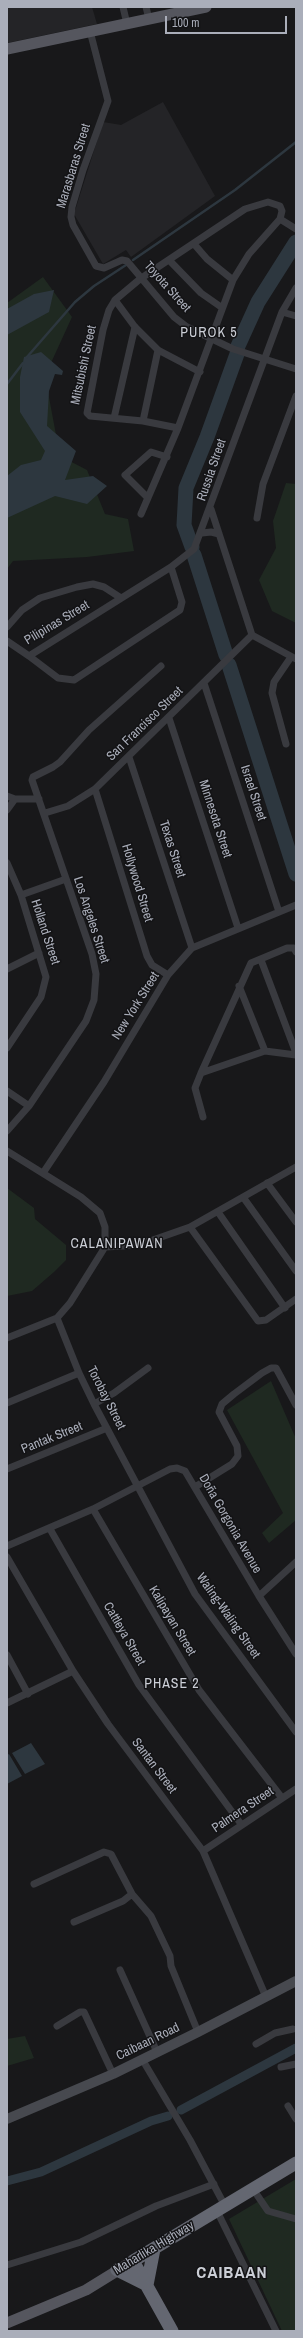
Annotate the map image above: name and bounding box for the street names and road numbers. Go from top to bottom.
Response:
street label: Marasbaras Street [54,122,94,210]
street label: Toyota Street [140,258,194,316]
street label: Mitsubishi Street [68,324,100,406]
street label: Russia Street [194,437,230,503]
street label: Pilipinas Street [22,598,92,648]
street label: San Francisco Street [104,684,186,764]
street label: Israel Street [237,763,269,823]
street label: Minnesota Street [195,778,235,860]
street label: Texas Street [155,818,189,880]
street label: Hollywood Street [118,842,156,924]
street label: Los Angeles Street [70,875,112,965]
street label: Holland Street [27,897,63,967]
street label: New York Street [109,969,163,1043]
street label: Torobay Street [83,1364,129,1432]
street label: Pantak Street [19,1419,85,1457]
street label: Doña Gorgonia Avenue [195,1472,265,1576]
street label: Waling-Waling Street [193,1570,263,1662]
street label: Kalipayan Street [145,1583,199,1659]
street label: Cattleya Street [100,1600,148,1668]
street label: Santan Street [128,1735,180,1797]
street label: Palmera Street [209,1784,277,1836]
street label: Caibaan Road [114,2020,182,2064]
street label: Maharlika Highway [111,2218,197,2278]

